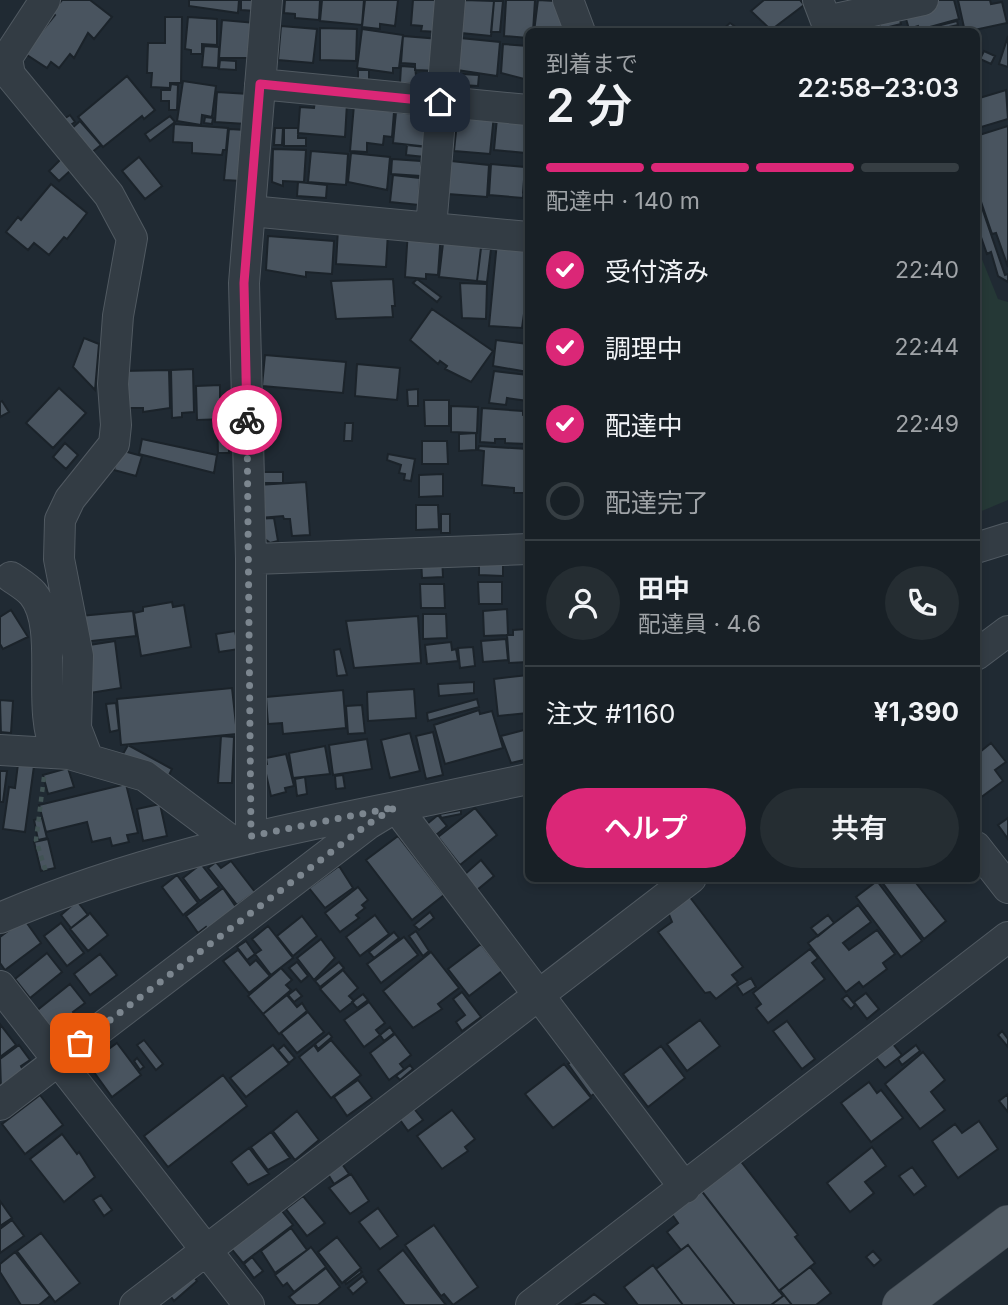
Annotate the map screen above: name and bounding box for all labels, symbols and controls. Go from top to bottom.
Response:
text: 到着まで [546,50,638,78]
pin [410,72,470,132]
text: 22:58–23:03 [798,72,959,103]
text: 2 分 [546,77,632,133]
icon: home [421,83,459,121]
text: 配達中 · 140 m [546,187,700,215]
icon: check [546,251,584,289]
text: 受付済み [605,256,709,287]
text: 22:40 [895,256,959,284]
icon: check [546,328,584,366]
text: 調理中 [605,333,683,364]
text: 22:44 [895,333,959,361]
courier [212,385,282,455]
icon: bike [228,401,266,439]
icon: check [546,405,584,443]
text: 配達中 [605,410,683,441]
text: 22:49 [895,410,959,438]
text: 配達完了 [605,487,709,518]
button: person [546,566,620,640]
button: phone [885,566,959,640]
text: 田中 [638,573,690,604]
text: 配達員 · 4.6 [638,610,761,638]
text: ¥1,390 [874,696,959,727]
text: 注文 #1160 [546,698,675,729]
button: ヘルプ [546,788,746,868]
button: 共有 [760,788,959,868]
pin [50,1013,110,1073]
icon: bag [61,1024,99,1062]

